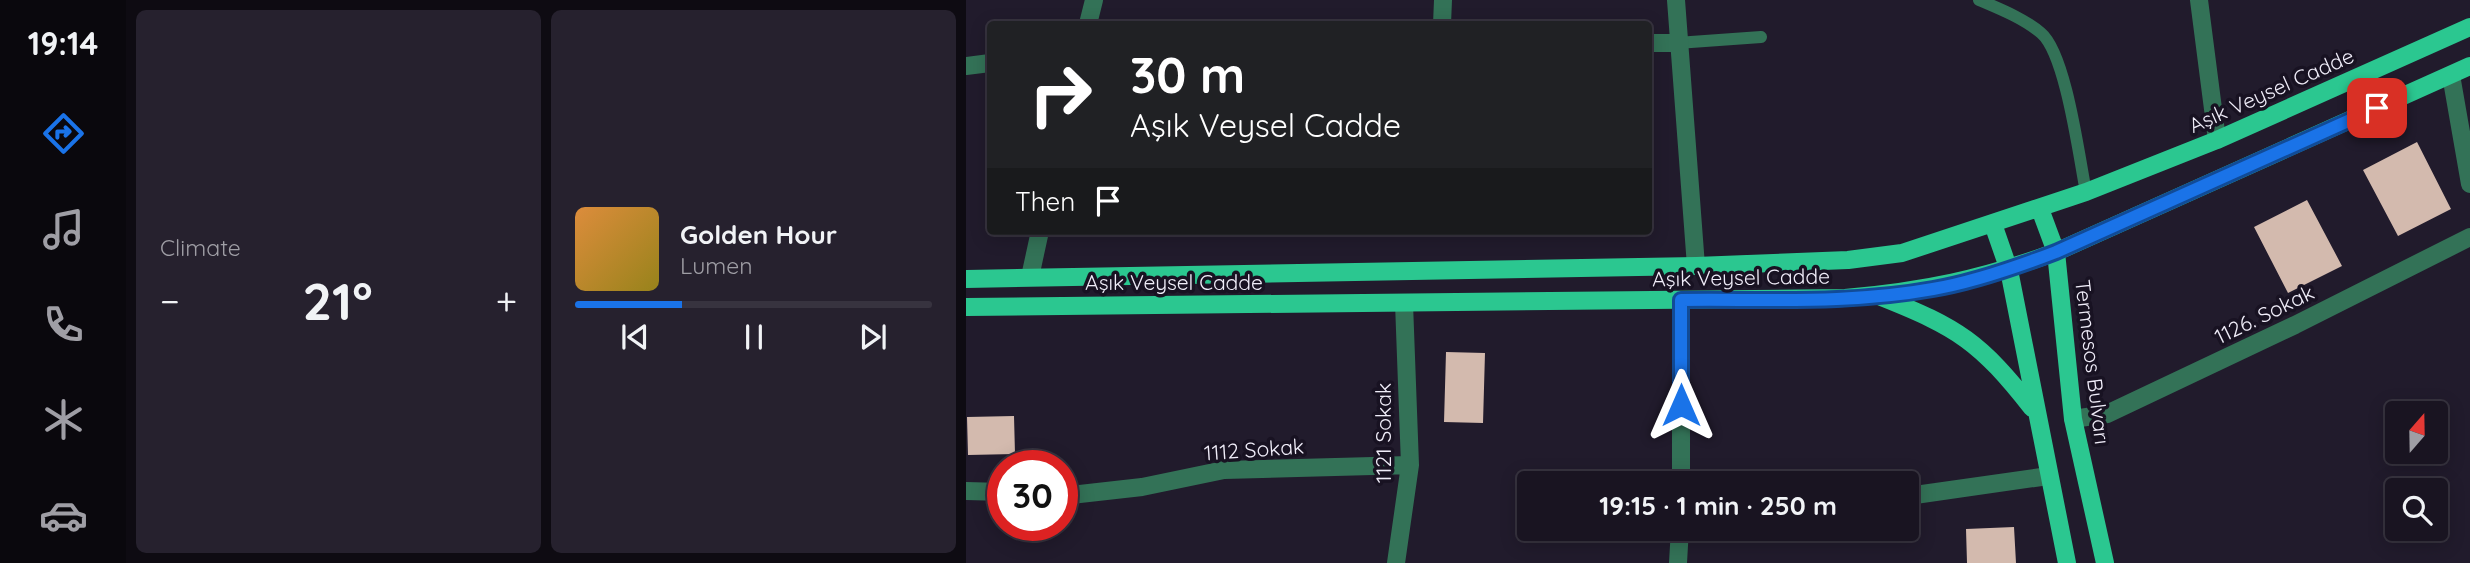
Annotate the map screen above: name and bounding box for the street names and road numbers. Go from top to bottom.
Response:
street label: Aşık Veysel Cadde [2184,42,2358,138]
street label: Aşık Veysel Cadde [1652,262,1830,292]
street label: Aşık Veysel Cadde [1085,269,1263,295]
street label: Termesos Bulvarı [2070,278,2116,446]
street label: 1126. Sokak [2210,279,2318,349]
street label: 1121 Sokak [1370,383,1396,483]
street label: 1112 Sokak [1203,433,1305,465]

